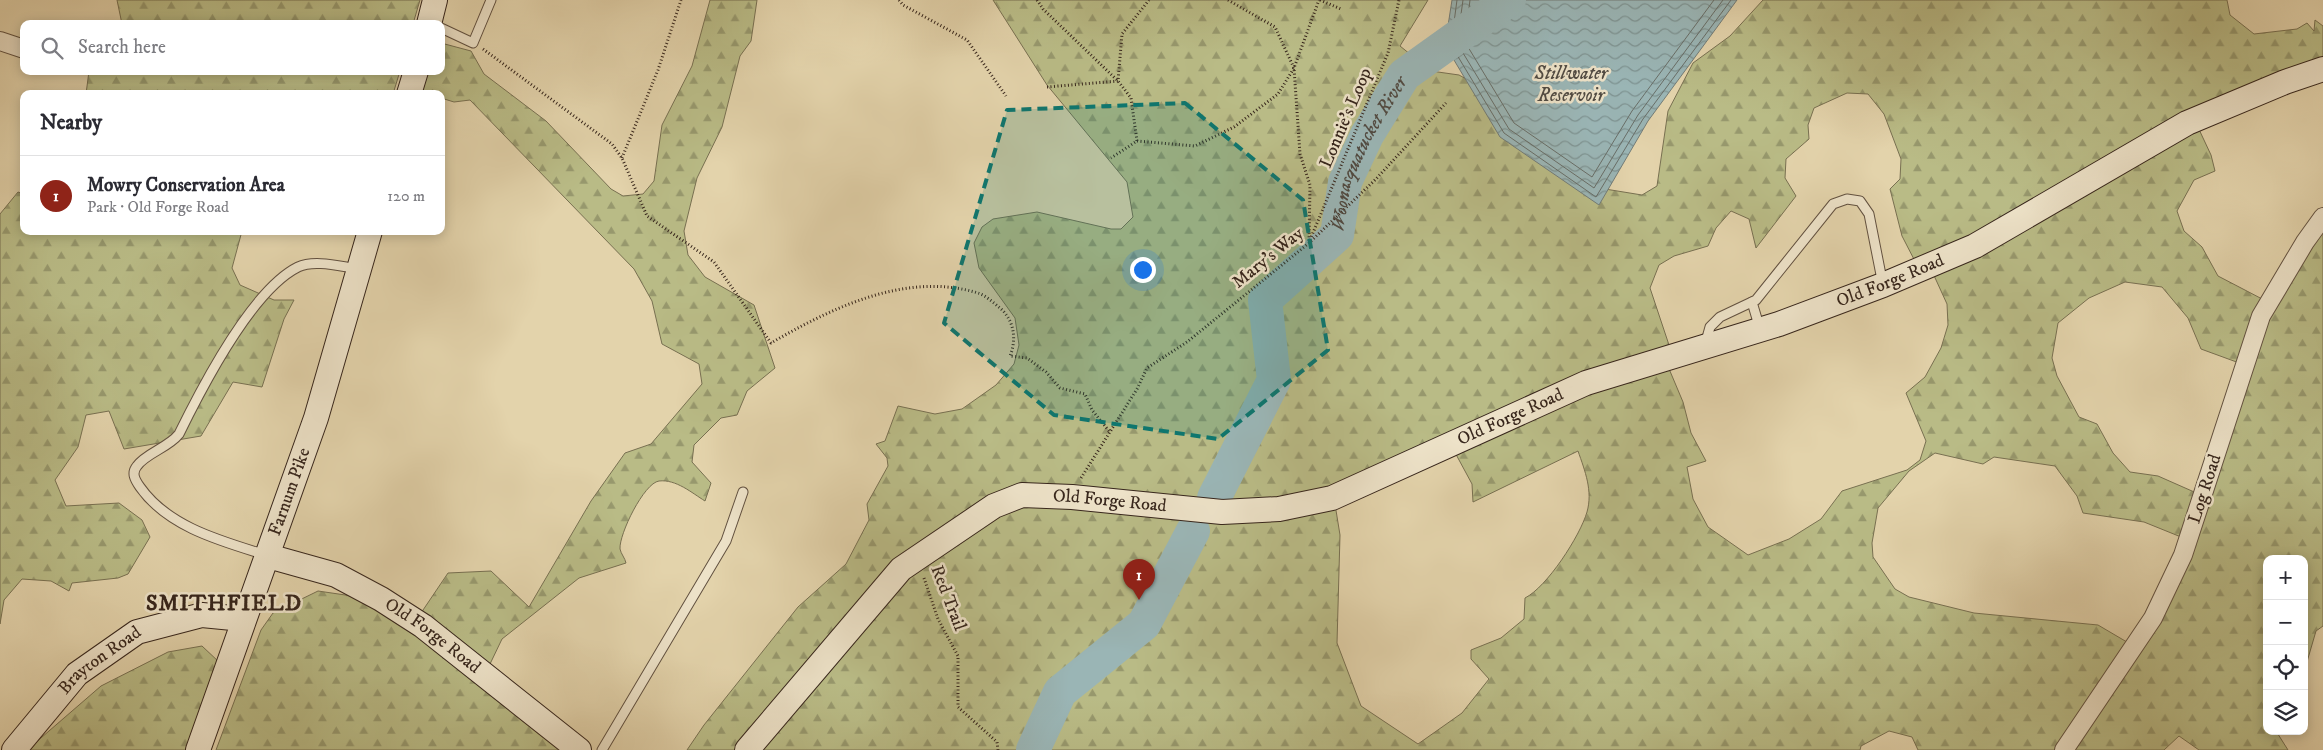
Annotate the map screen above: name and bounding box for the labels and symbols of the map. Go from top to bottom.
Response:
water label: Stillwater Reservoir [1534,62,1610,107]
street label: Lonnie's Loop [1315,65,1377,171]
water label: Woonasquatucket River [1326,70,1413,233]
street label: Mary's Way [1228,222,1308,293]
street label: Old Forge Road [1833,249,1947,312]
your location [1130,257,1156,283]
street label: Old Forge Road [1454,384,1567,451]
street label: Farnum Pike [264,445,315,539]
street label: Log Road [2183,452,2227,526]
street label: Old Forge Road [1052,485,1168,517]
pin: 1 [1123,559,1155,600]
street label: Red Trail [925,562,971,634]
district label: SMITHFIELD [146,590,302,617]
street label: Old Forge Road [380,593,485,678]
street label: Brayton Road [54,621,145,699]

